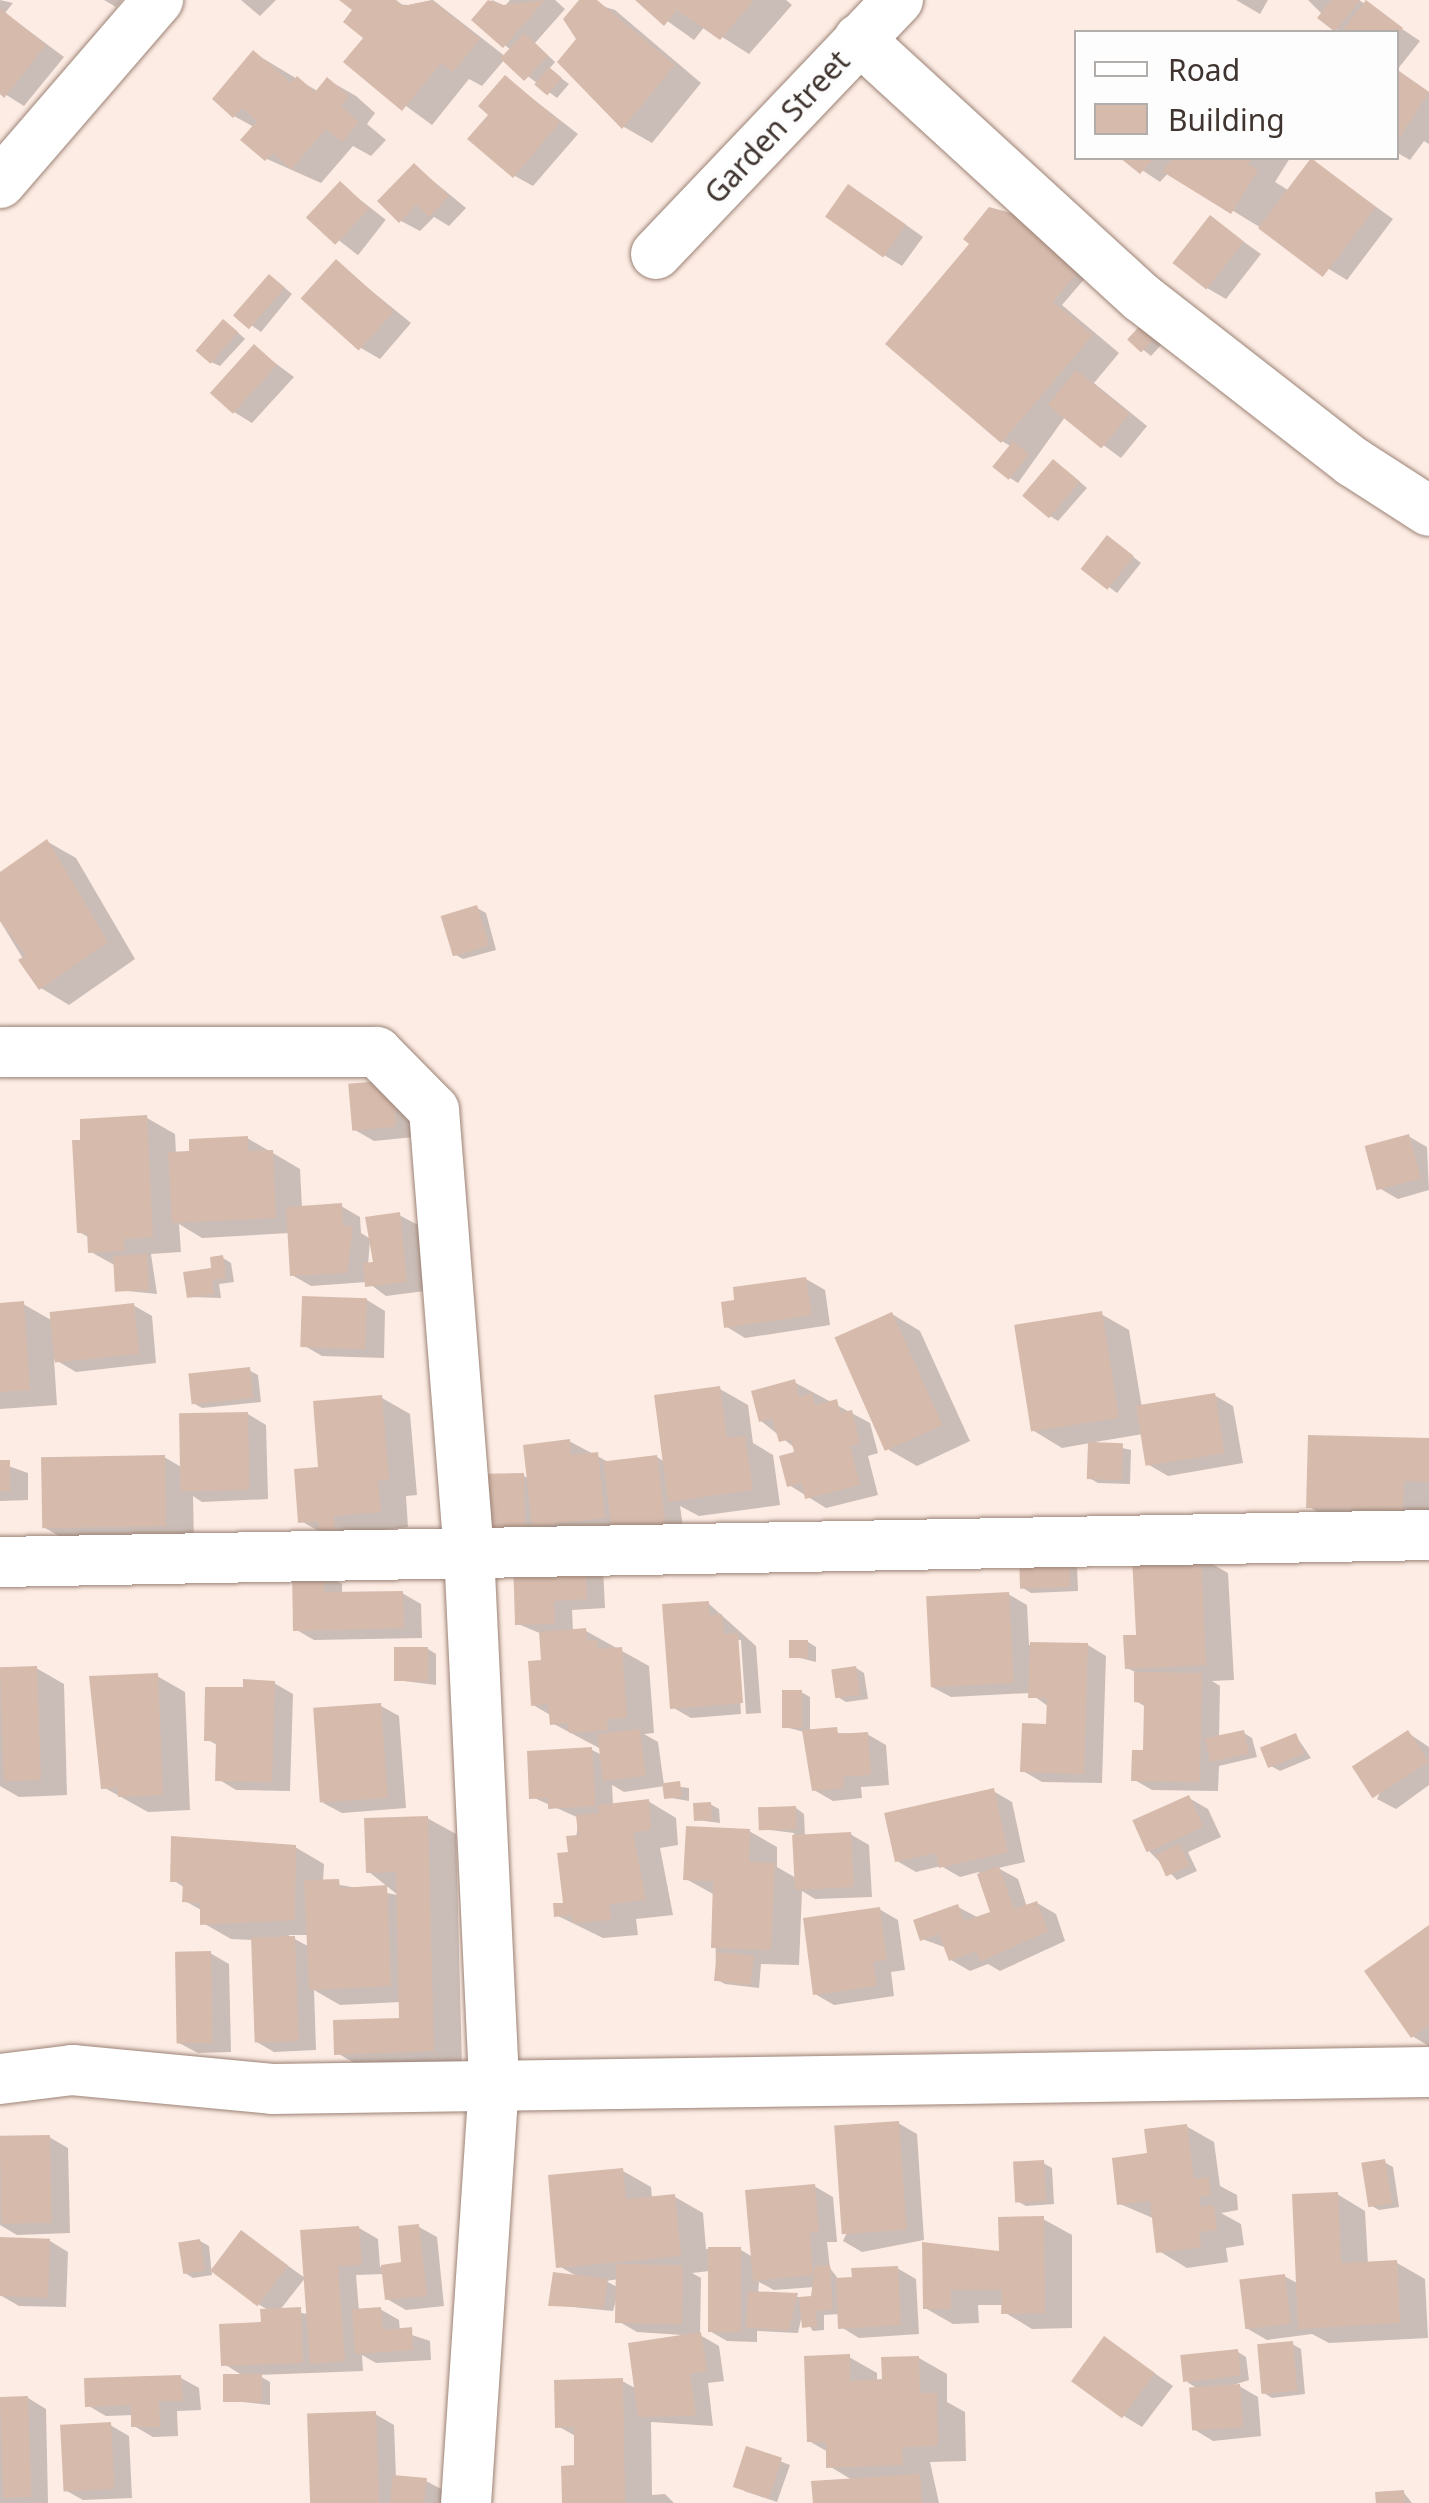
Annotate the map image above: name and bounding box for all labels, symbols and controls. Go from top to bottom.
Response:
legend [1074,30,1399,160]
street label: Garden Street [697,43,857,211]
text: Road [1168,49,1240,90]
text: Building [1168,99,1285,140]

